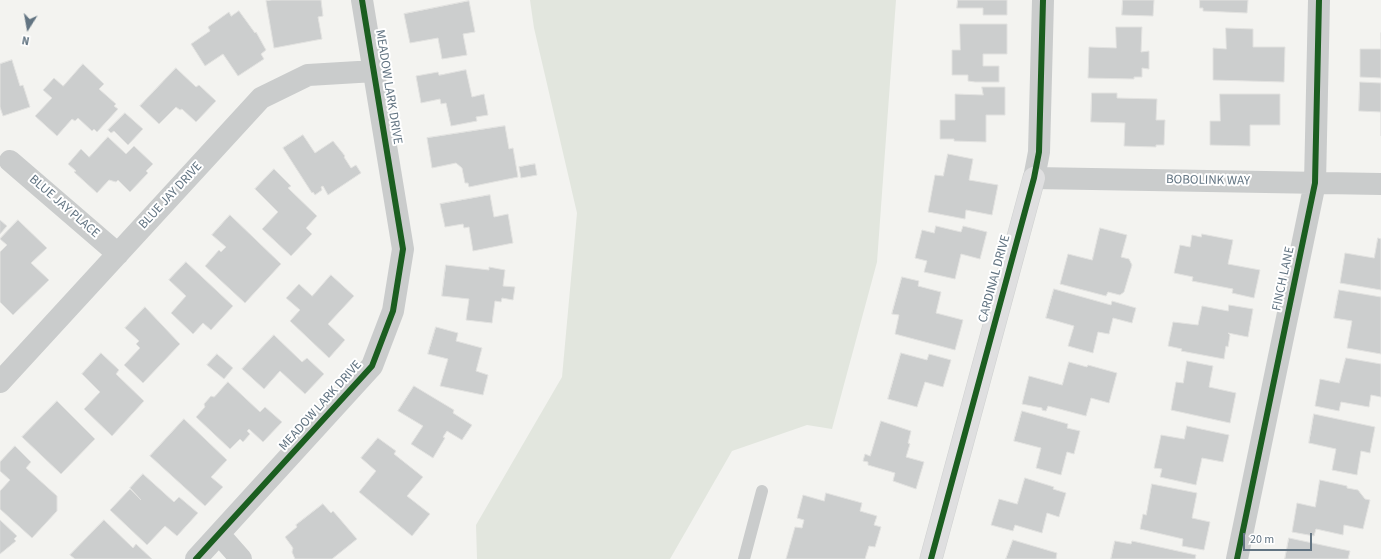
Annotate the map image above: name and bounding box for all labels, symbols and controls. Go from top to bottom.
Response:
north arrow [8,8,48,48]
street label: MEADOW LARK DRIVE [371,28,405,146]
text: N [21,32,31,48]
street label: BLUE JAY DRIVE [136,159,206,233]
street label: BLUE JAY PLACE [26,172,102,242]
street label: BOBOLINK WAY [1166,172,1250,190]
street label: CARDINAL DRIVE [976,233,1014,325]
street label: FINCH LANE [1270,245,1298,313]
street label: MEADOW LARK DRIVE [276,358,366,454]
scale bar [1245,525,1314,551]
text: 20 m [1250,531,1274,548]

